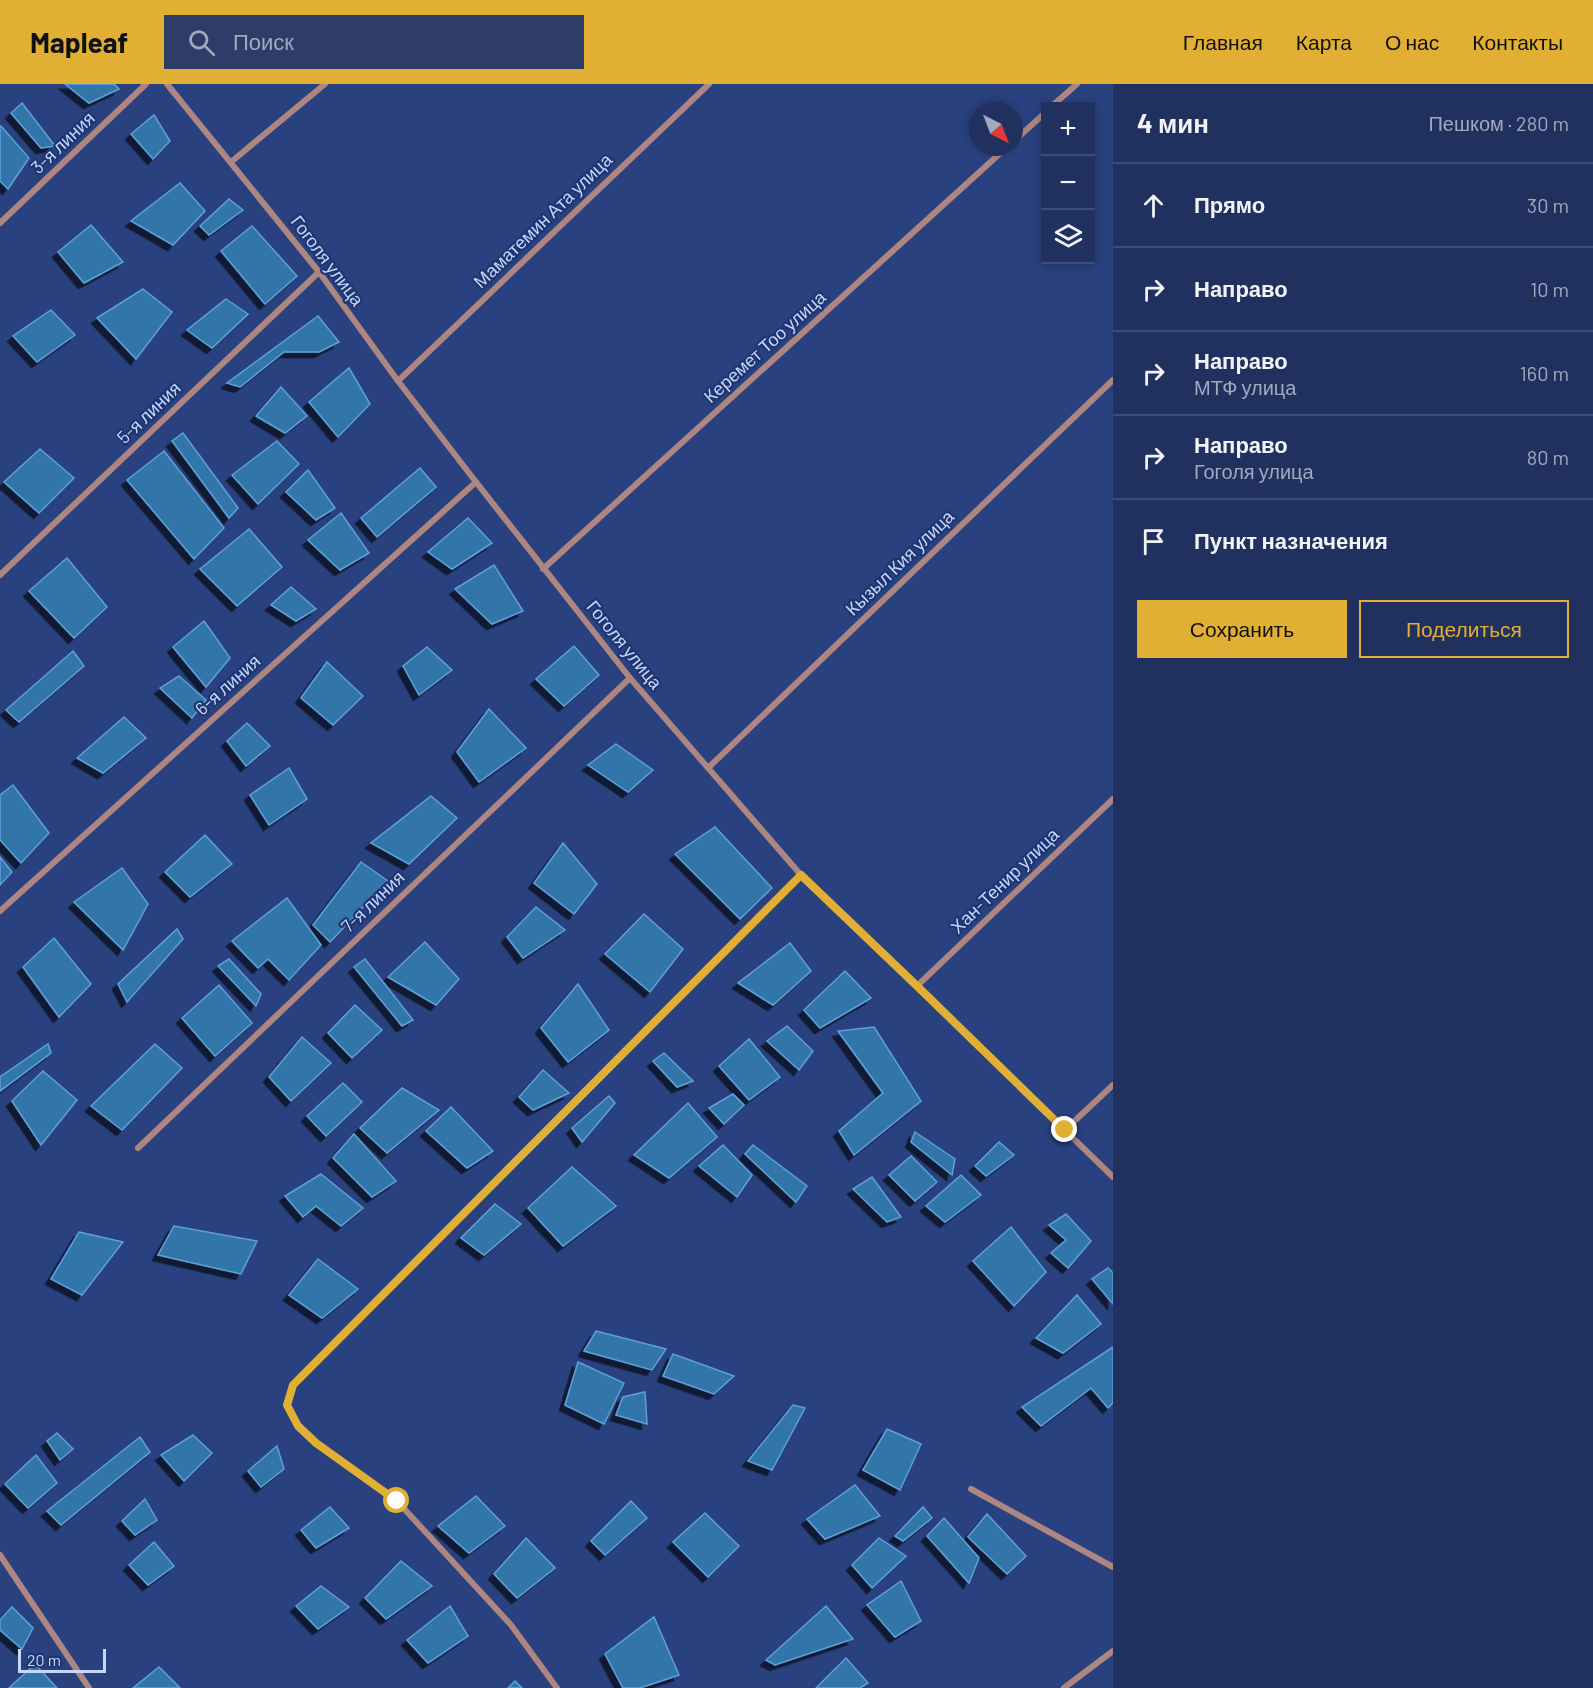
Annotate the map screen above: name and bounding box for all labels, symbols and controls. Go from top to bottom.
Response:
search box [164,15,584,69]
text: Mapleaf [30,25,128,59]
icon: search [185,26,218,59]
text: Поиск [233,28,294,54]
text: Главная [1183,29,1263,54]
text: Карта [1296,29,1352,54]
text: О нас [1385,29,1439,54]
text: Контакты [1472,29,1563,54]
north arrow [969,102,1023,156]
map controls [1041,102,1095,264]
button: + [1041,102,1095,156]
street label: 3-я линия [26,107,99,178]
text: 4 мин [1137,107,1209,138]
text: Пешком · 280 m [1428,111,1569,135]
street label: Маматемин Ата улица [468,148,617,292]
button: − [1041,156,1095,210]
icon: ahead [1137,189,1170,222]
text: Прямо [1194,191,1265,217]
text: 30 m [1527,193,1569,217]
button: layers [1041,210,1095,264]
street label: Гоголя улица [287,211,370,311]
icon: right [1137,273,1170,306]
text: Направо [1194,275,1288,301]
text: 10 m [1530,277,1569,301]
street label: Керемет Тоо улица [699,285,831,407]
text: Направо [1194,347,1288,373]
icon: right [1137,357,1170,390]
text: 160 m [1520,361,1569,385]
text: МТФ улица [1194,375,1296,399]
street label: 5-я линия [112,377,185,448]
text: Направо [1194,431,1288,457]
icon: right [1137,441,1170,474]
text: 80 m [1527,445,1569,469]
text: Гоголя улица [1194,459,1314,483]
street label: Кызыл Кия улица [841,504,959,620]
icon: arrive [1137,525,1170,558]
text: Пункт назначения [1194,527,1388,553]
street label: Гоголя улица [582,596,668,694]
button: Сохранить [1137,600,1347,658]
button: Поделиться [1359,600,1569,658]
street label: 6-я линия [190,649,264,719]
street label: Хан-Тенир улица [946,822,1064,938]
street label: 7-я линия [336,866,408,937]
route end [1051,1116,1077,1142]
route start [383,1487,409,1513]
scale bar [18,1646,106,1674]
text: 20 m [27,1650,61,1669]

